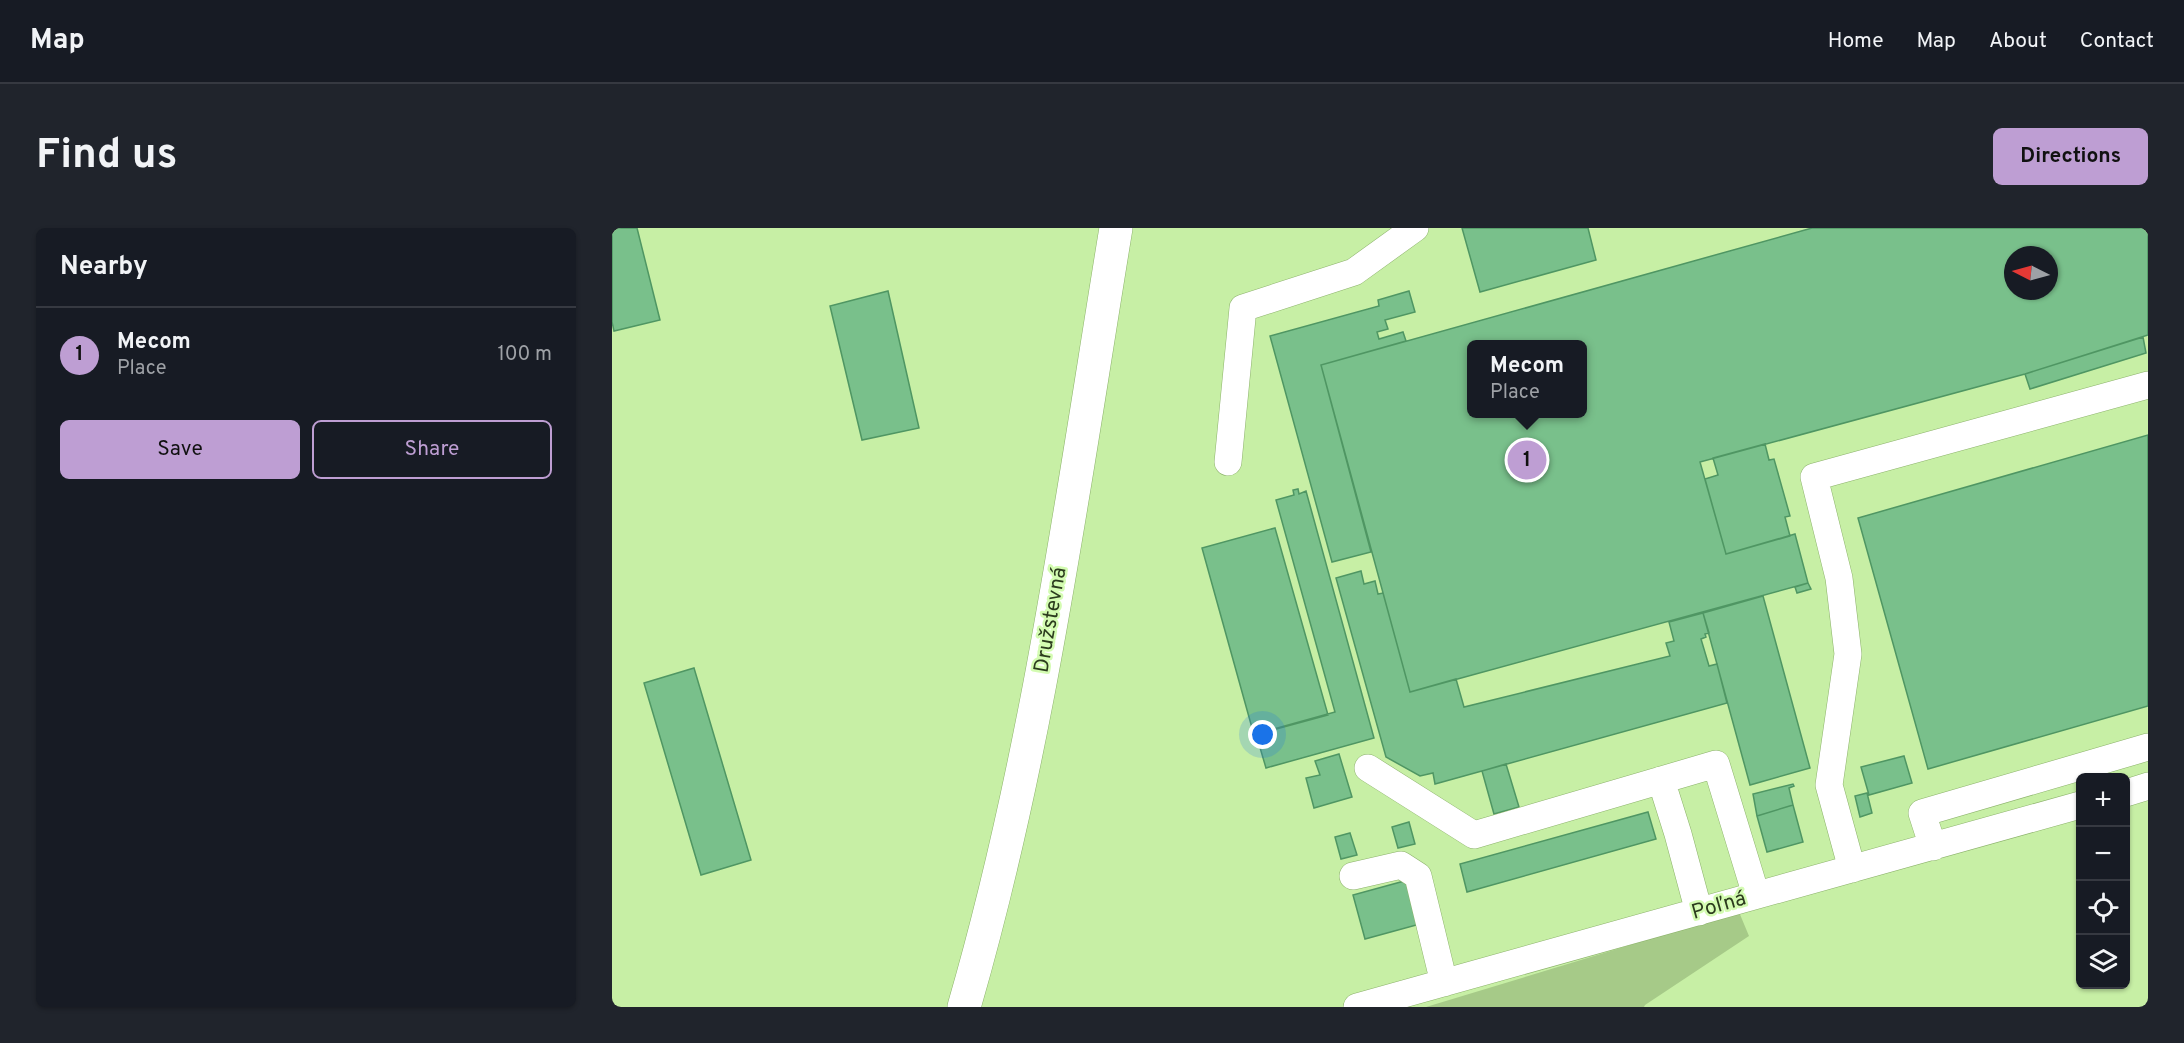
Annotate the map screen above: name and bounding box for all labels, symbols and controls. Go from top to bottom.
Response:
text: Map [30,23,85,59]
text: Home [1828,28,1884,55]
text: Map [1917,28,1956,55]
text: About [1989,28,2047,55]
text: Contact [2080,28,2154,55]
button: Directions [1993,128,2148,185]
text: Find us [36,130,177,183]
north arrow [2004,246,2058,300]
text: Nearby [60,251,148,284]
text: Mecom [117,329,191,356]
popup [1467,340,1587,418]
text: 1 [76,342,84,368]
text: 100 m [497,342,552,368]
text: Mecom [1490,353,1564,380]
text: Place [117,356,167,382]
text: Place [1490,380,1540,406]
button: Save [60,420,300,479]
button: Share [312,420,552,479]
pin: 1 [1508,438,1546,482]
street label: Družstevná [1028,565,1074,675]
your location [1248,720,1277,749]
map controls [2076,773,2130,989]
button: + [2076,773,2130,827]
button: − [2076,827,2130,881]
button: locate [2076,881,2130,935]
street label: Poľná [1689,885,1749,927]
button: layers [2076,935,2130,989]

